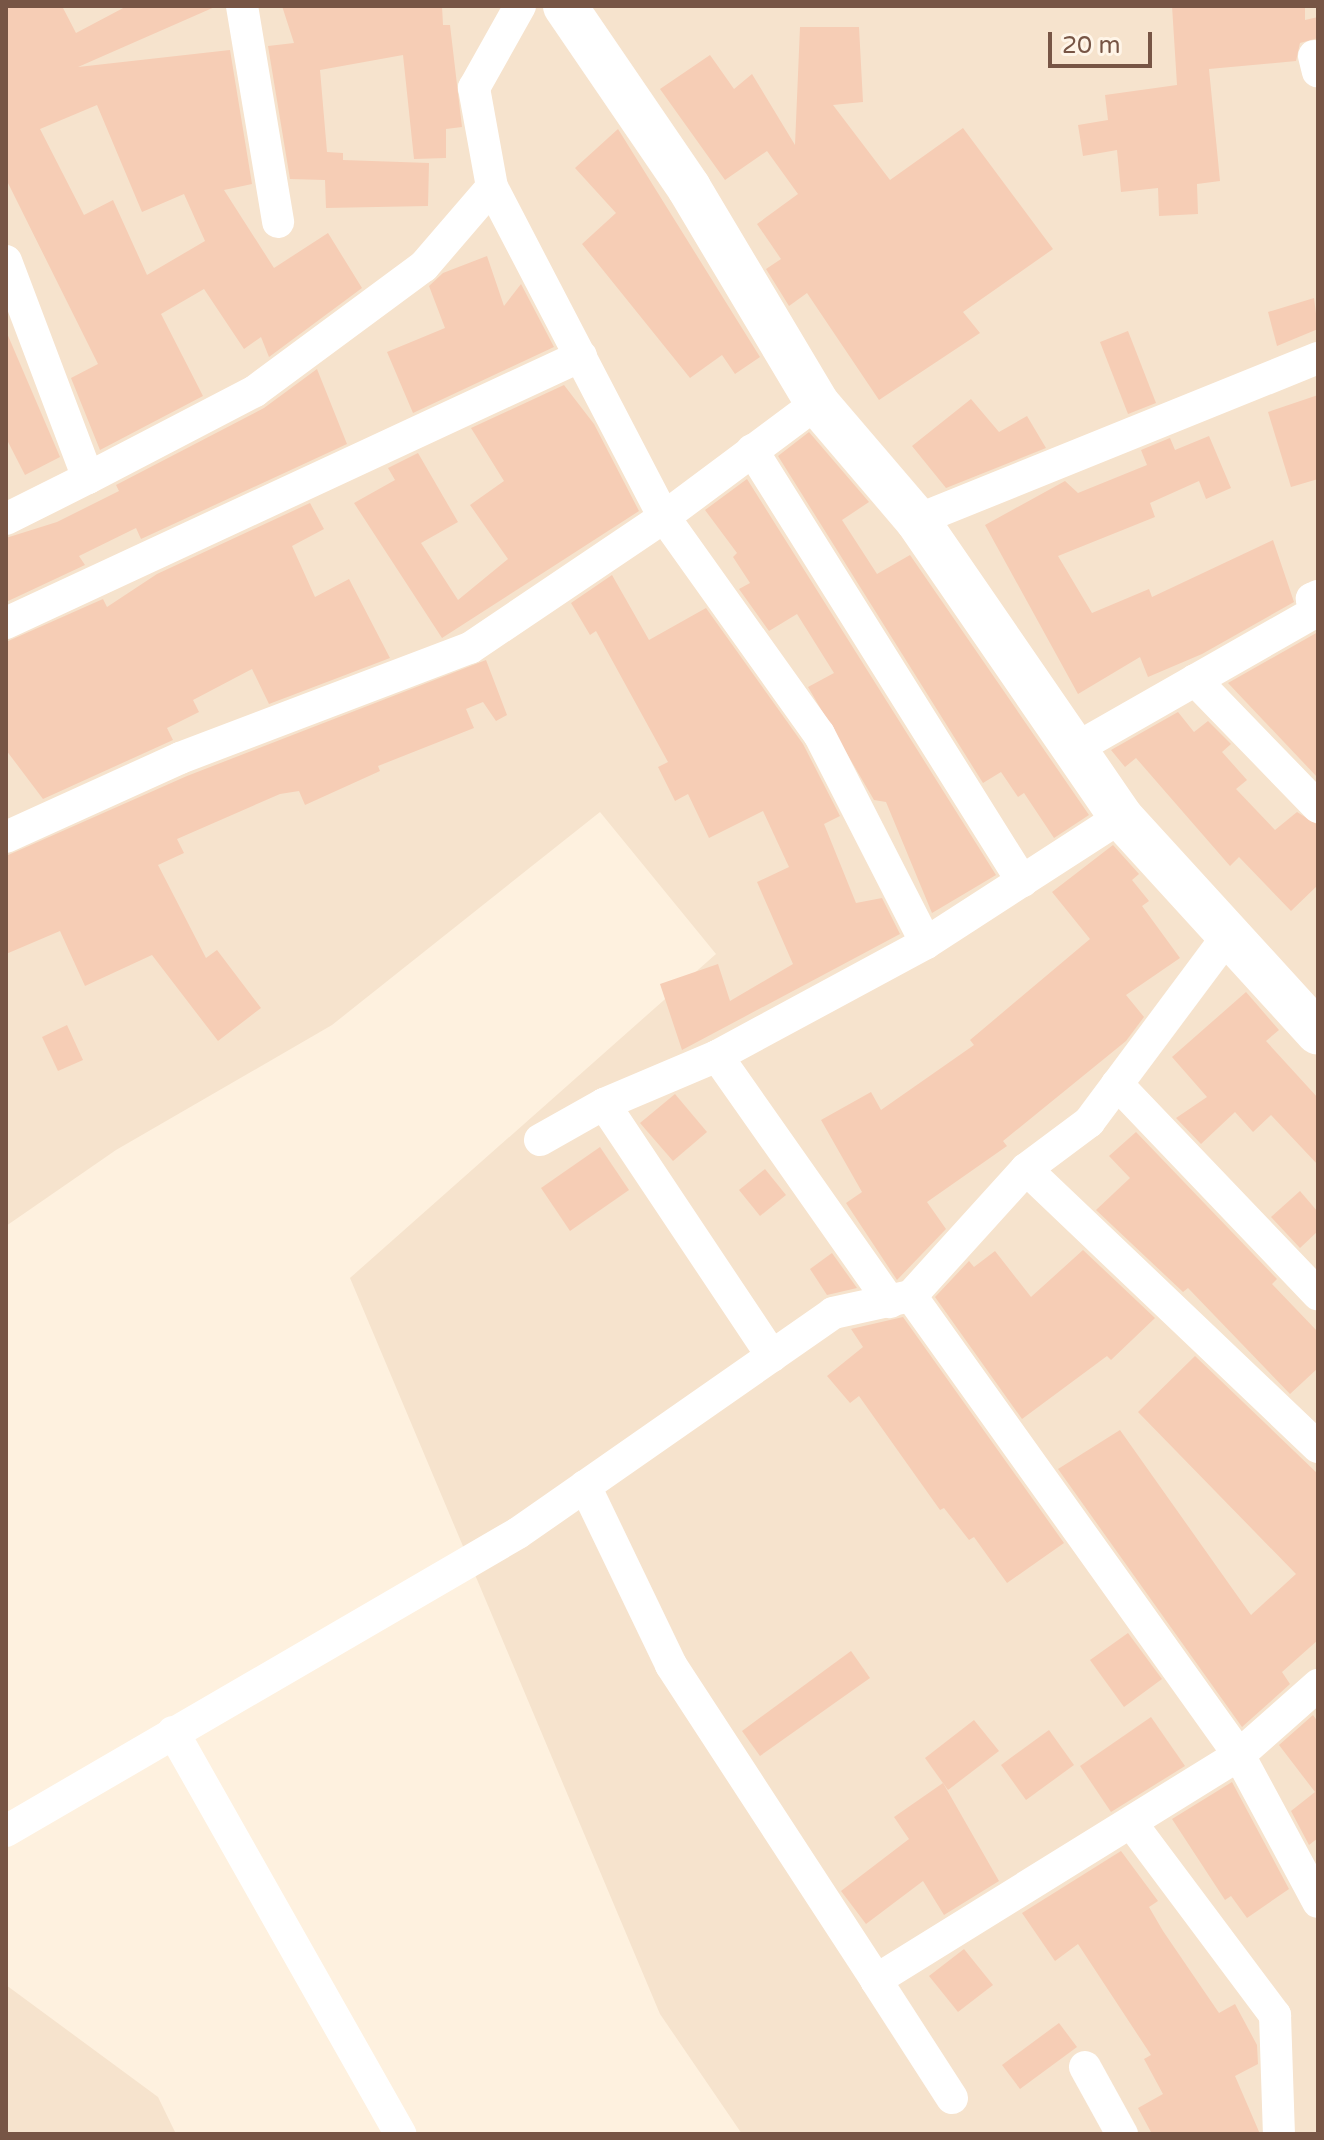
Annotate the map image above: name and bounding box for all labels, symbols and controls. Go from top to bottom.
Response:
scale bar [1052,16,1156,66]
text: 20 m [1062,31,1120,60]

